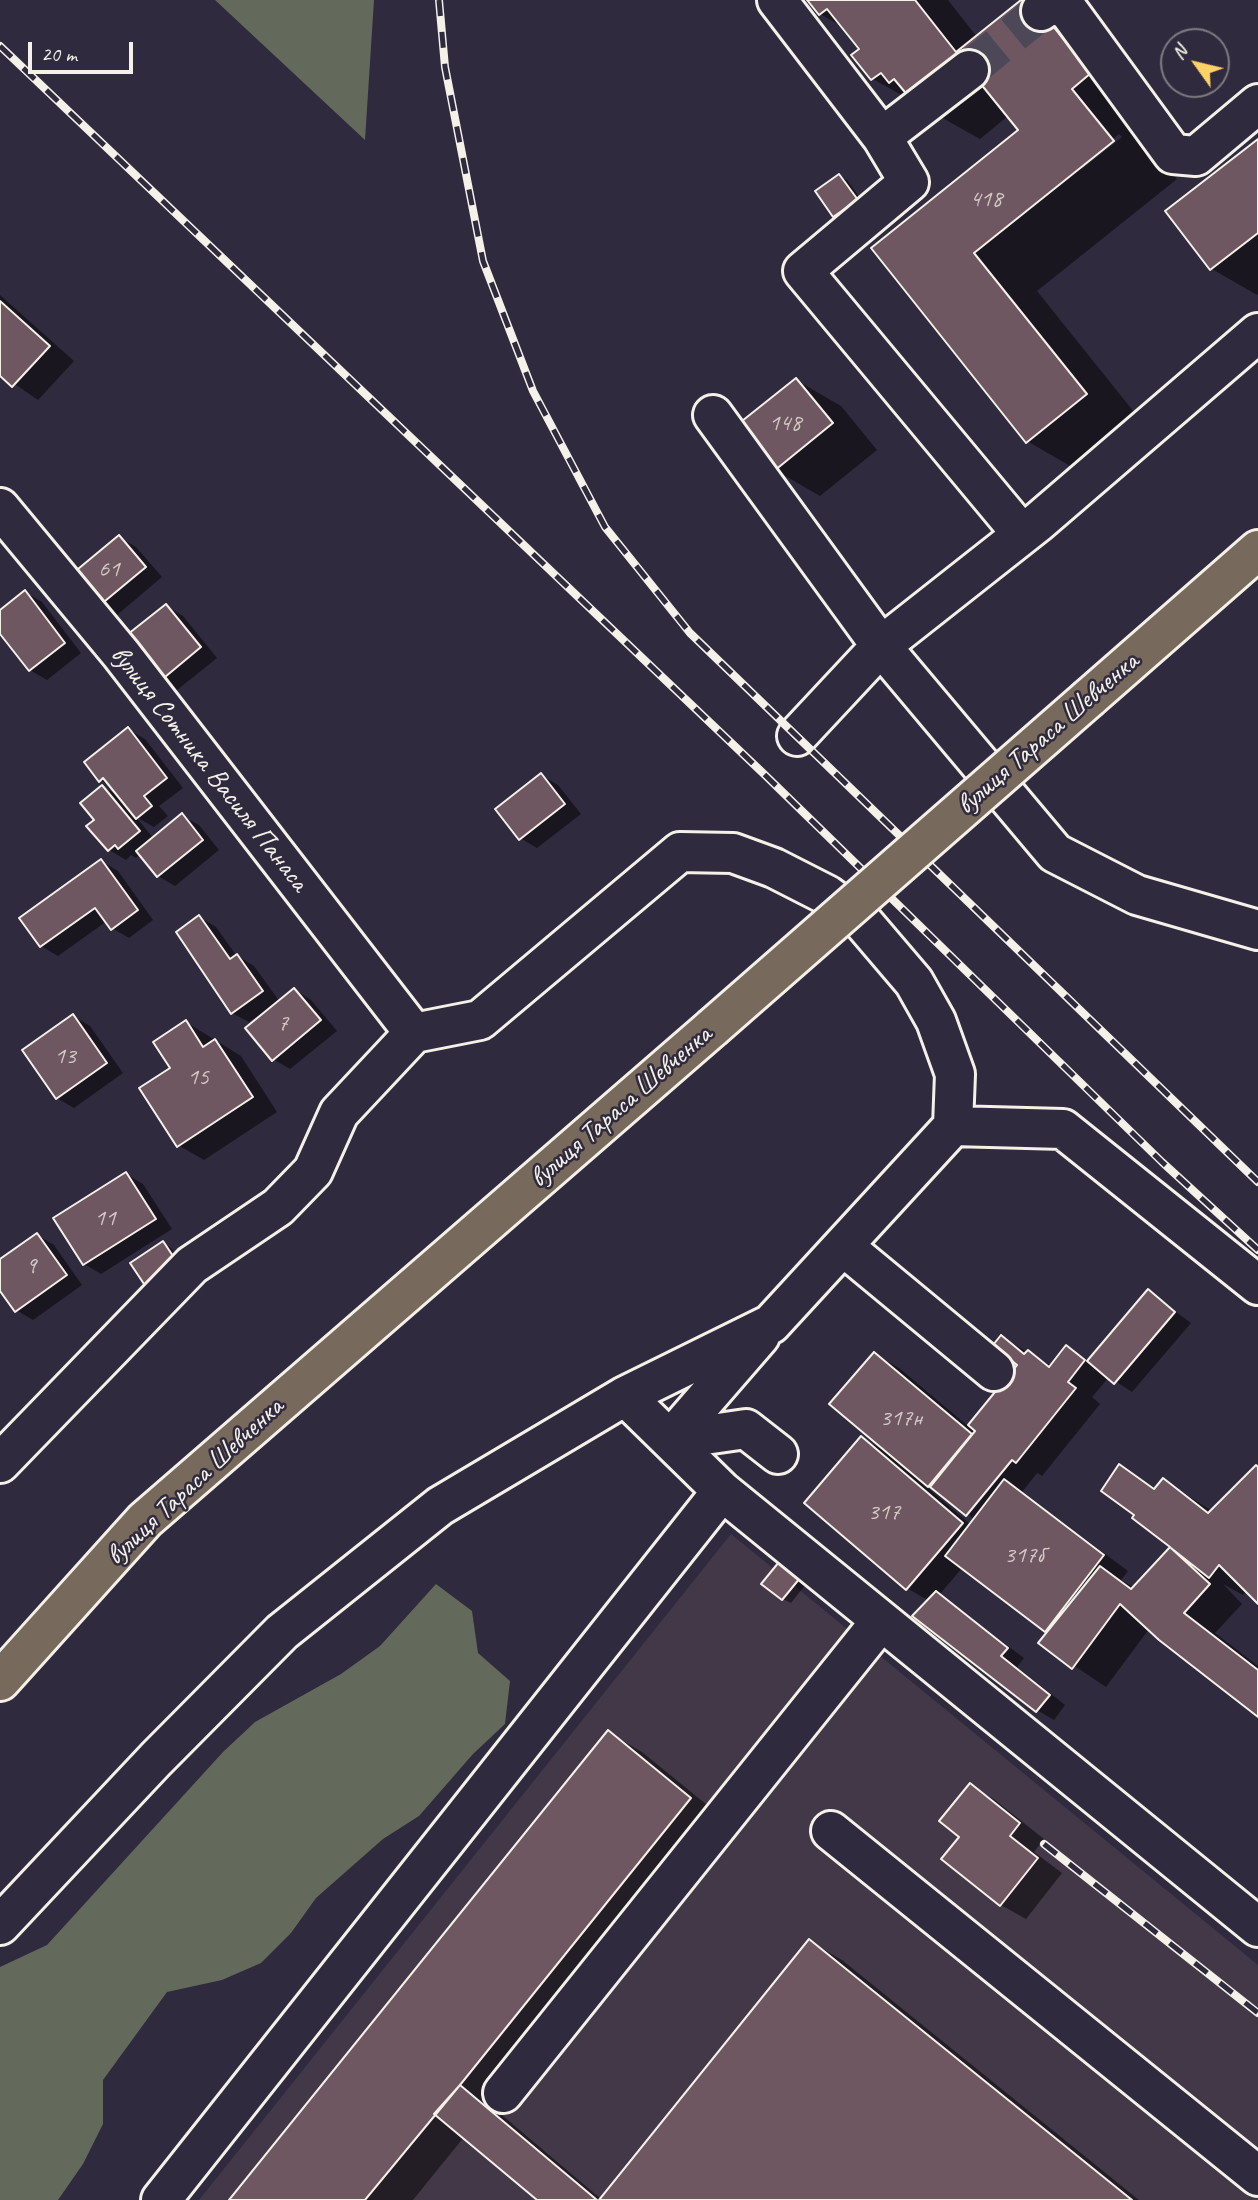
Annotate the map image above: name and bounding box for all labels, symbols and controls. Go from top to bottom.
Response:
scale bar [32,28,136,72]
north arrow [1160,28,1230,98]
text: 20 m [41,41,77,67]
text: N [1166,41,1192,64]
house number: 418 [970,186,1002,214]
house number: 148 [769,410,801,438]
house number: 61 [98,556,120,584]
street label: вулиця Сотника Василя Панаса [103,639,315,899]
street label: вулиця Тараса Шевченка [950,646,1146,822]
house number: 7 [278,1010,288,1038]
street label: вулиця Тараса Шевченка [523,1019,719,1195]
house number: 13 [54,1043,76,1071]
house number: 15 [187,1064,209,1092]
house number: 11 [94,1205,116,1233]
house number: 9 [26,1253,36,1281]
street label: вулиця Тараса Шевченка [99,1391,291,1573]
house number: 317н [880,1405,922,1433]
house number: 317 [868,1499,900,1527]
house number: 317б [1004,1542,1044,1570]

